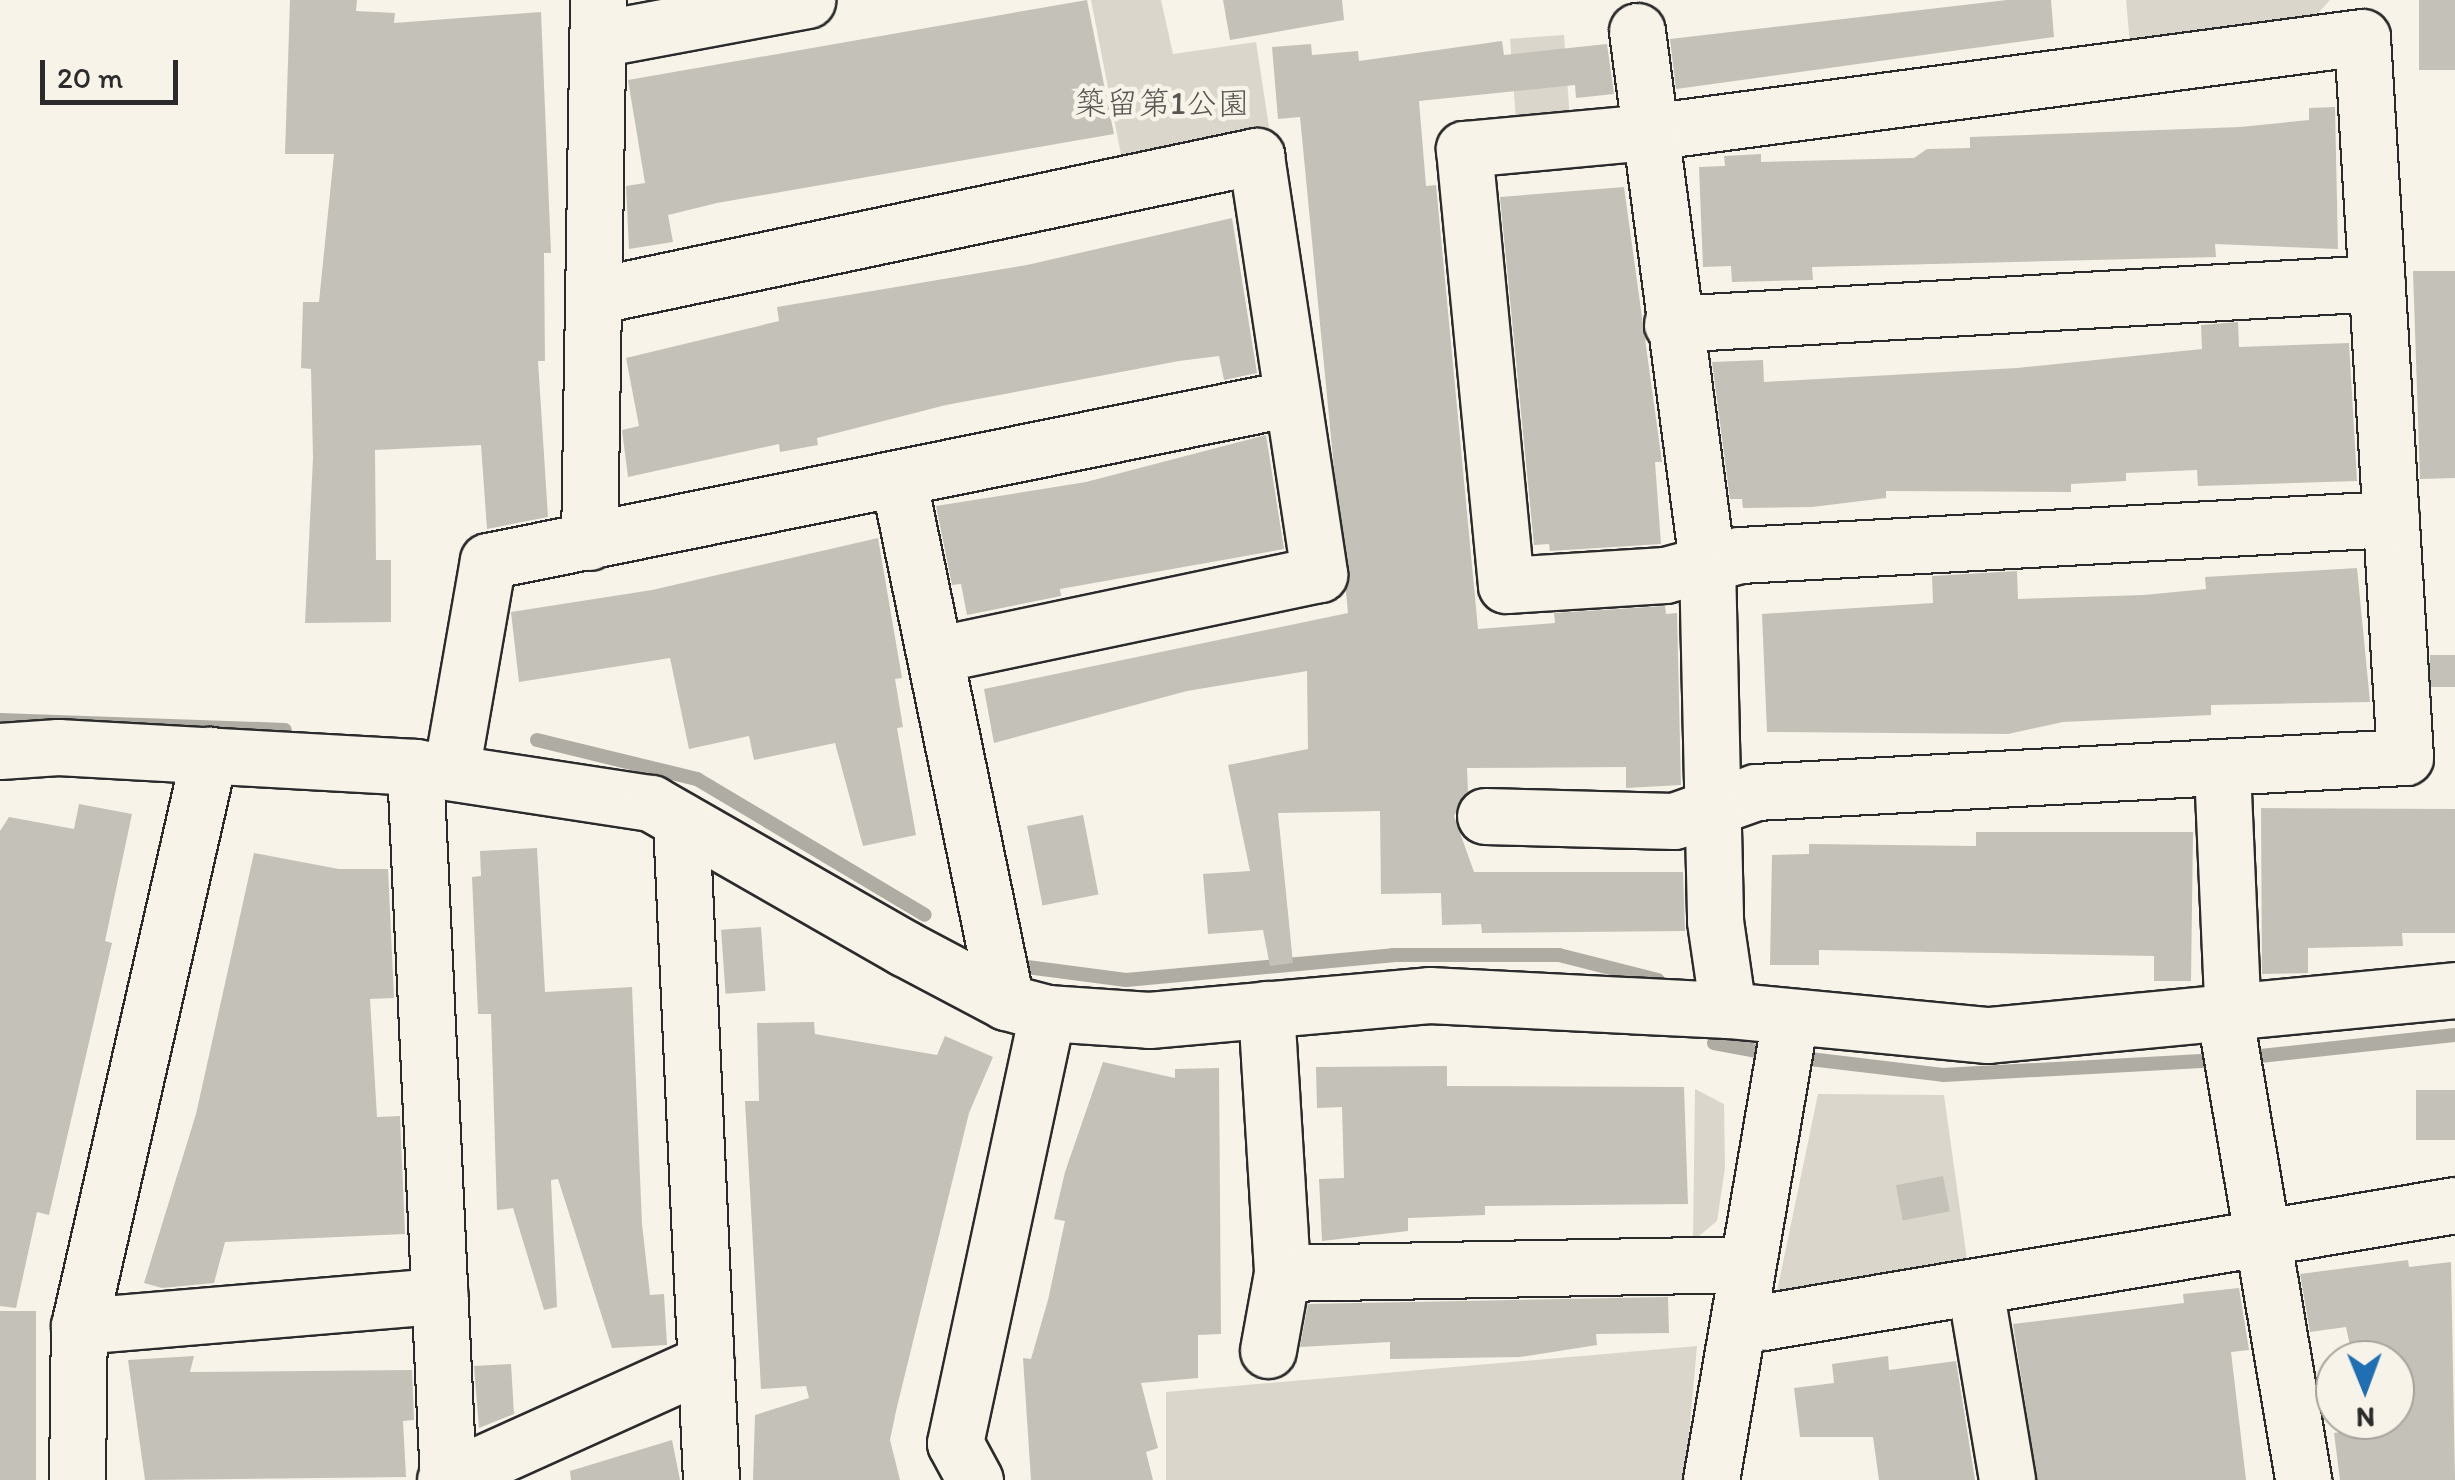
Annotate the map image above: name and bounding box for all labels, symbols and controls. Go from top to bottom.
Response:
scale bar [45,40,182,102]
text: 20 m [57,59,123,96]
park label: 築留第1公園 [1075,84,1249,122]
north arrow [2315,1340,2415,1440]
text: N [2356,1401,2375,1435]

